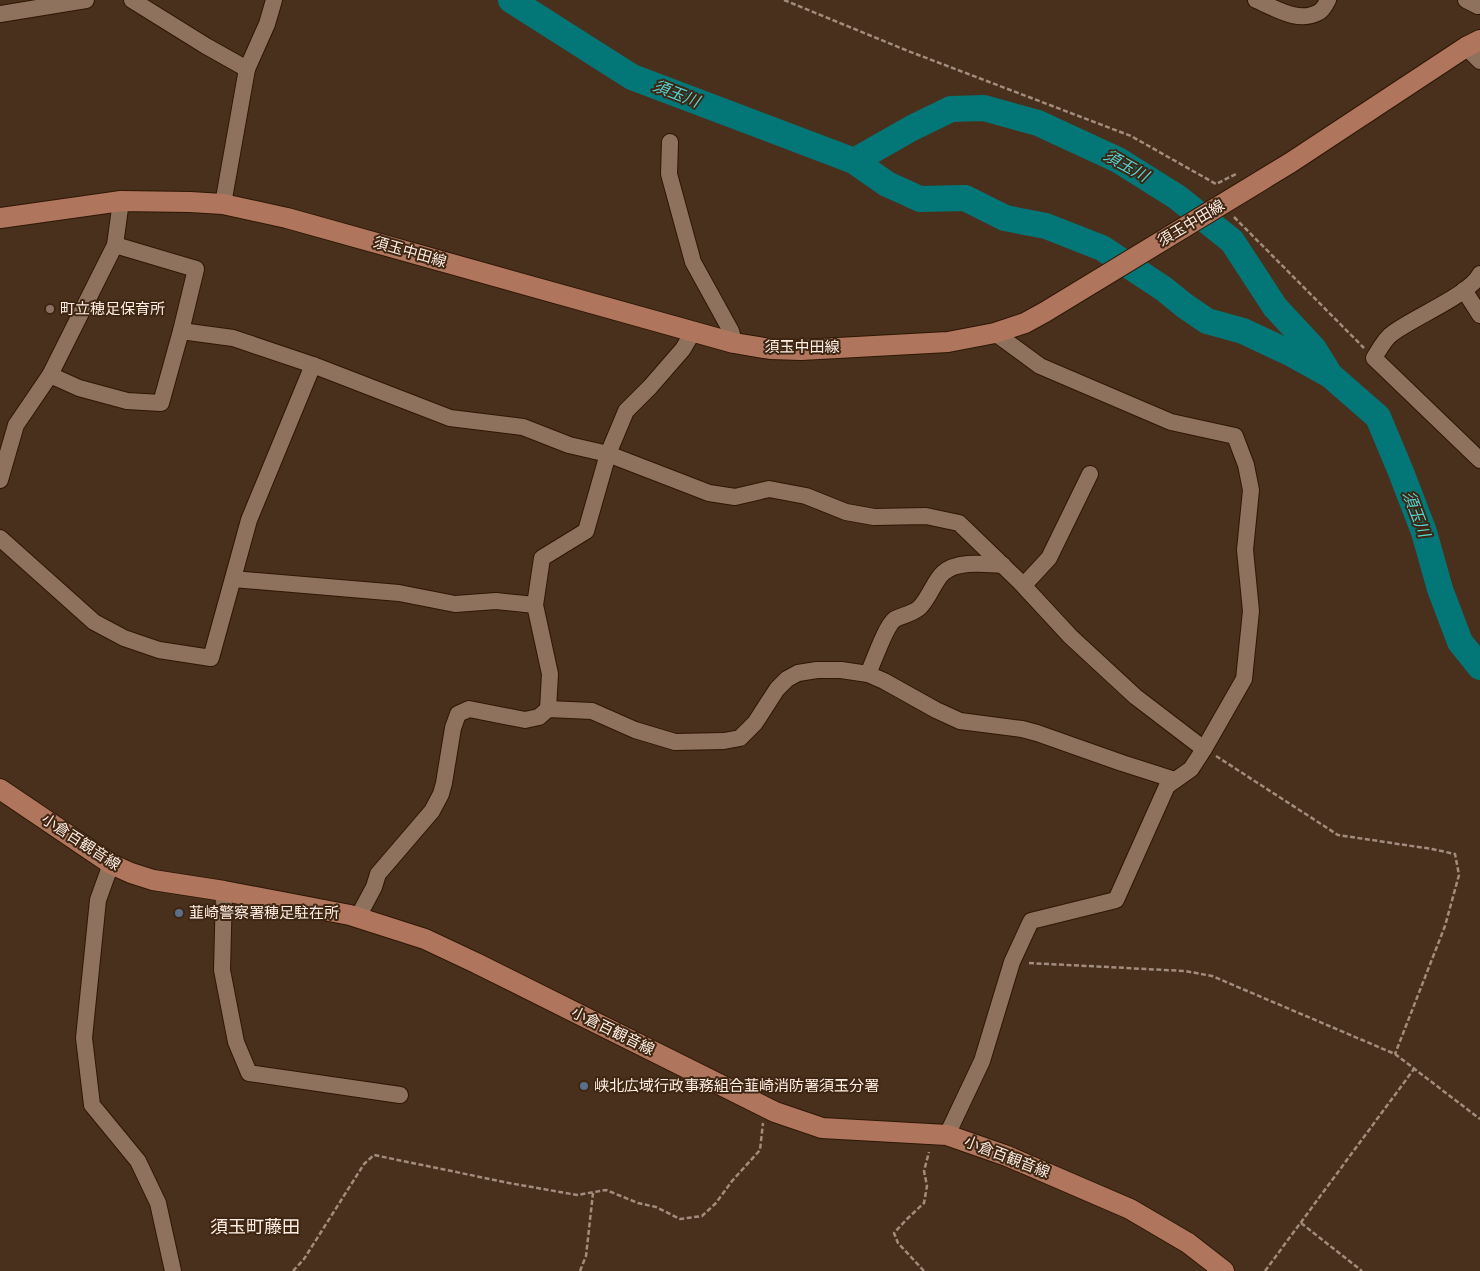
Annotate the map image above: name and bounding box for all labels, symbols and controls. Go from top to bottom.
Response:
water label: 須玉川 [650,76,704,113]
water label: 須玉川 [1100,146,1154,187]
street label: 須玉中田線 [1154,196,1228,250]
street label: 須玉中田線 [371,233,449,271]
place label: 町立穂足保育所 [60,300,165,318]
marker: 町立穂足保育所 [44,303,56,315]
street label: 須玉中田線 [764,338,840,356]
water label: 須玉川 [1398,488,1435,542]
street label: 小倉百観音線 [38,810,124,874]
place label: 韮崎警察署穂足駐在所 [189,904,339,922]
marker: 韮崎警察署穂足駐在所 [173,907,185,919]
street label: 小倉百観音線 [569,1003,657,1059]
place label: 峡北広域行政事務組合韮崎消防署須玉分署 [594,1077,879,1095]
marker: 峡北広域行政事務組合韮崎消防署須玉分署 [578,1080,590,1092]
street label: 小倉百観音線 [962,1132,1052,1182]
district label: 須玉町藤田 [210,1216,300,1238]

